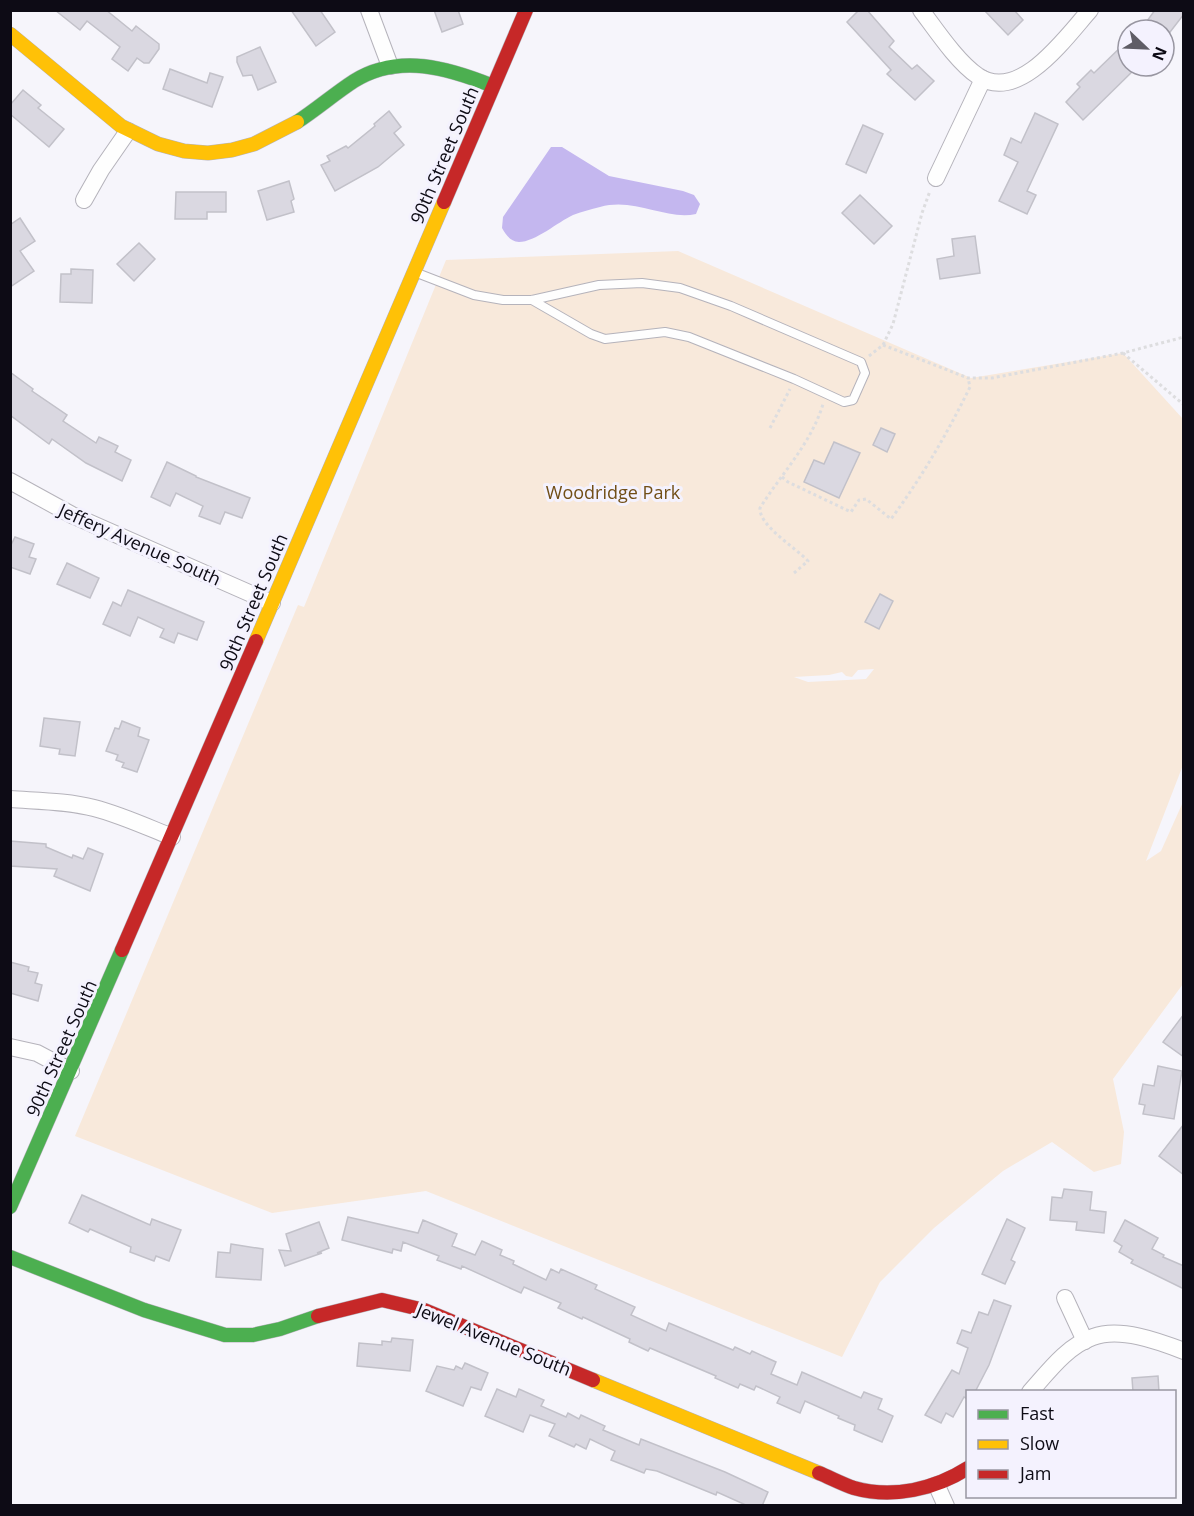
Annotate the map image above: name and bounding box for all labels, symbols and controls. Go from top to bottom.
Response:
north arrow [1116,18,1176,78]
text: N [1147,44,1172,64]
street label: 90th Street South [404,83,484,227]
park label: Woodridge Park [546,480,681,504]
street label: Jeffery Avenue South [53,497,225,591]
street label: 90th Street South [213,530,293,674]
street label: 90th Street South [20,976,102,1120]
street label: Jewel Avenue South [411,1296,575,1381]
legend [966,1390,1176,1498]
text: Fast [1020,1401,1054,1425]
text: Slow [1020,1431,1059,1455]
text: Jam [1018,1461,1052,1485]

